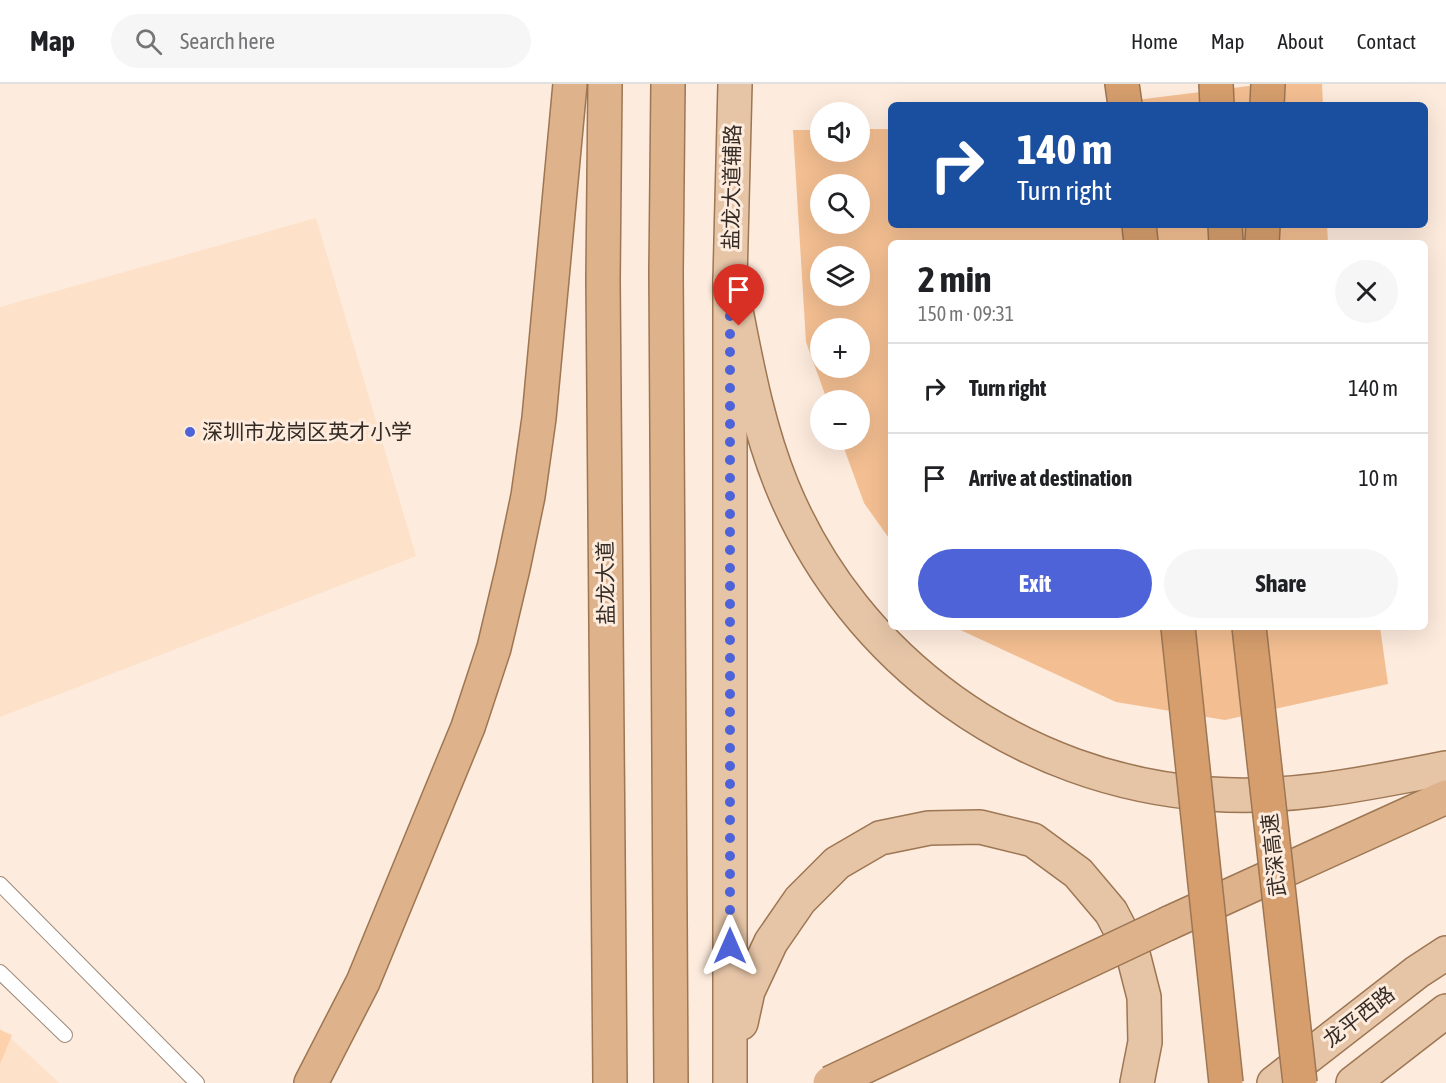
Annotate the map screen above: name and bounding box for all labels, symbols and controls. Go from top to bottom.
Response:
search box [111,14,531,68]
text: Map [30,25,75,57]
icon: search [132,25,165,58]
text: Search here [180,28,275,54]
text: Home [1131,29,1178,53]
text: Map [1211,29,1245,53]
text: About [1278,29,1324,53]
text: Contact [1357,29,1416,53]
map controls [810,102,870,450]
button: sound [810,102,870,162]
street label: 盐龙大道辅路 [718,124,744,250]
text: 140 m [1017,125,1112,173]
icon: right [918,126,996,204]
button: search [810,174,870,234]
text: Turn right [1017,175,1112,206]
button: layers [810,246,870,306]
text: 2 min [918,258,992,300]
button: close [1335,260,1398,323]
pin [713,264,764,326]
icon: arrive [722,273,755,306]
text: 150 m · 09:31 [918,302,1014,325]
button: + [810,318,870,378]
icon: right [918,372,951,405]
text: Turn right [969,375,1046,401]
text: 140 m [1348,375,1398,401]
button: − [810,390,870,450]
place label: 深圳市龙岗区英才小学 [202,419,412,443]
marker: 深圳市龙岗区英才小学 [183,425,197,439]
icon: arrive [918,462,951,495]
text: Arrive at destination [969,465,1132,491]
text: 10 m [1358,465,1398,491]
street label: 盐龙大道 [592,541,618,625]
button: Exit [918,549,1152,618]
button: Share [1164,549,1398,618]
street label: 武深高速 [1257,812,1289,898]
position arrow [698,914,762,978]
street label: 龙平西路 [1318,981,1399,1052]

